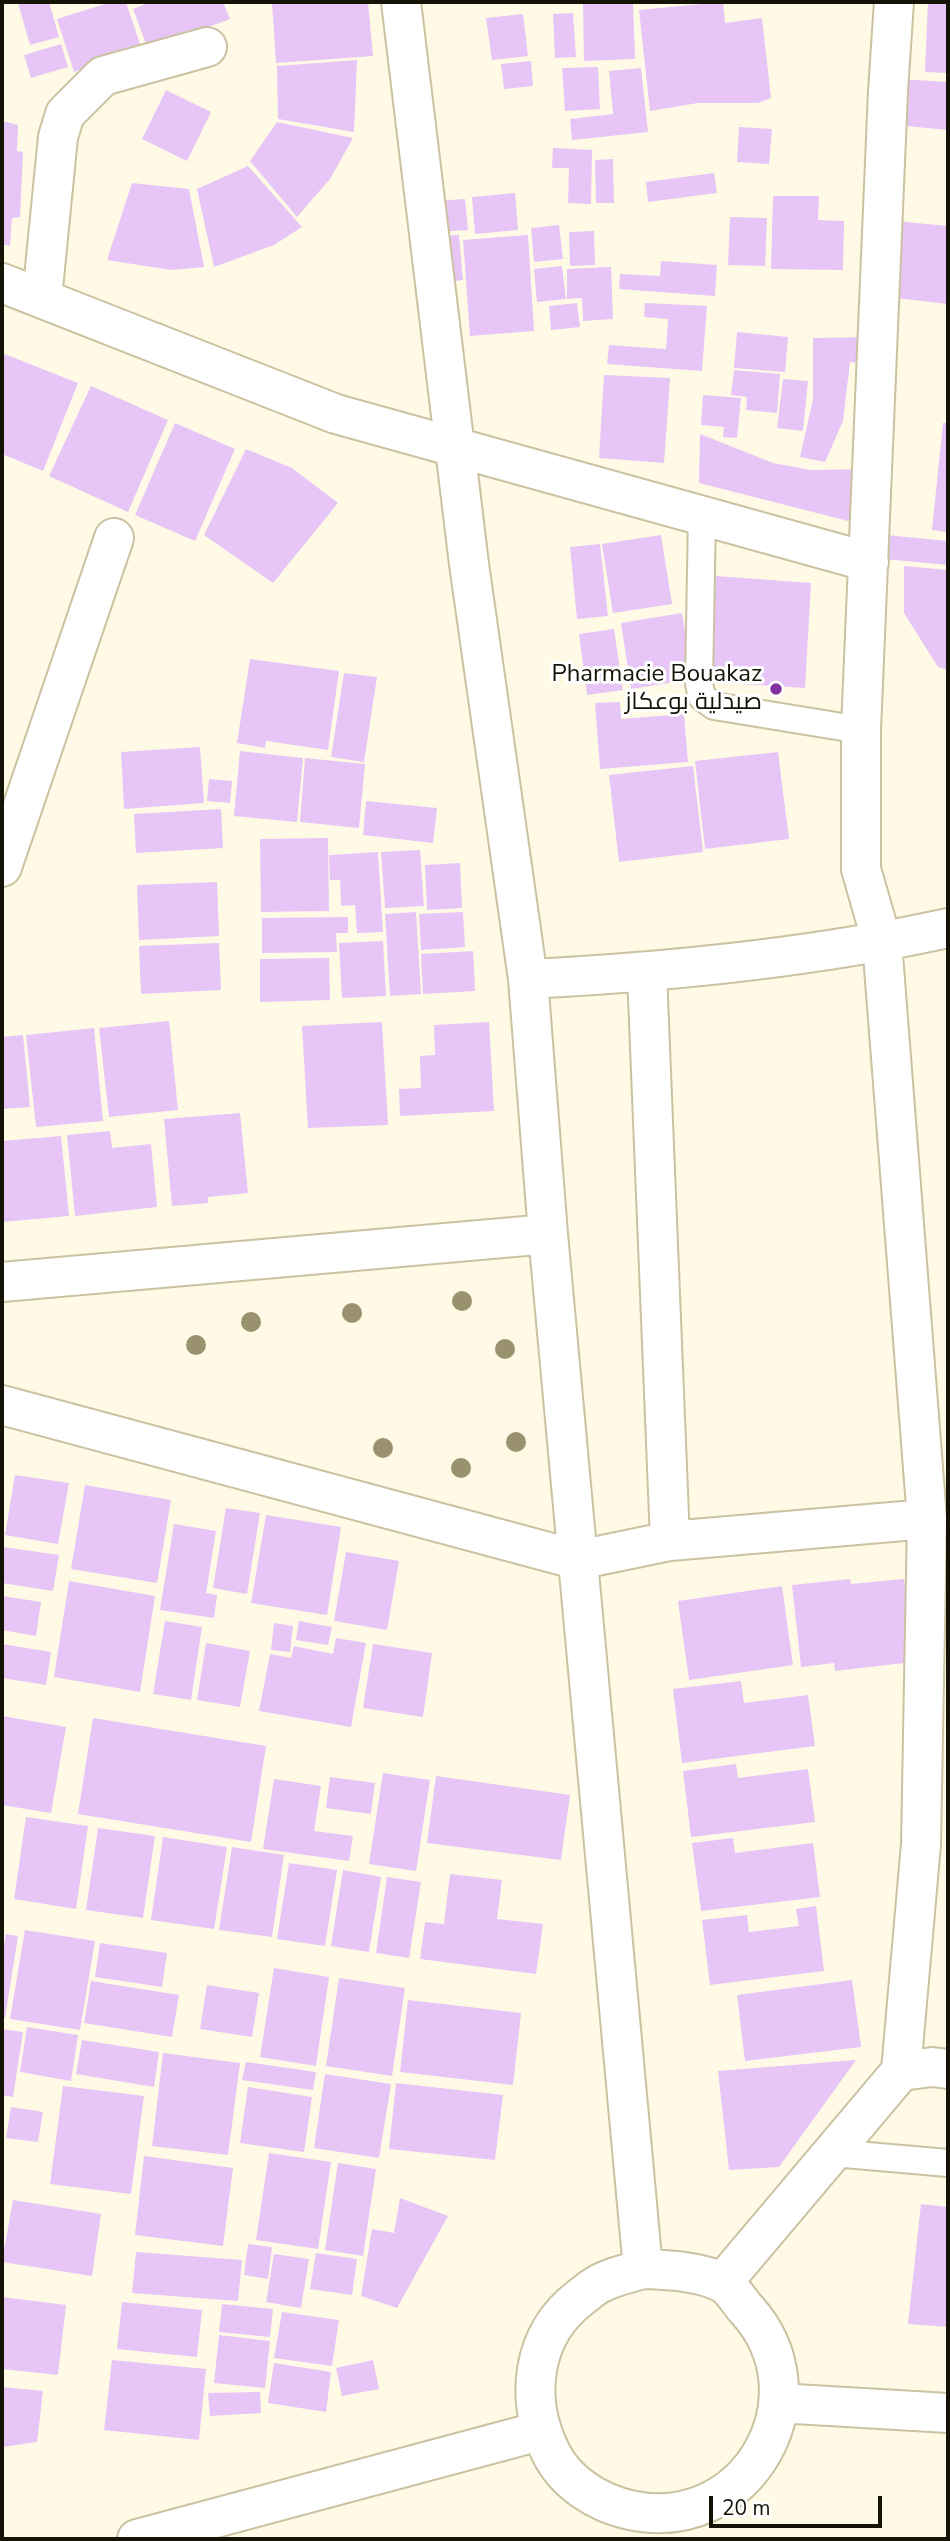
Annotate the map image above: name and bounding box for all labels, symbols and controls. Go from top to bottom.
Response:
place label: Pharmacie Bouakaz صيدلية بوعكاز [552,661,762,717]
marker: Pharmacie Bouakaz صيدلية بوعكاز [768,681,784,697]
scale bar [712,2482,885,2526]
text: 20 m [722,2494,771,2522]

